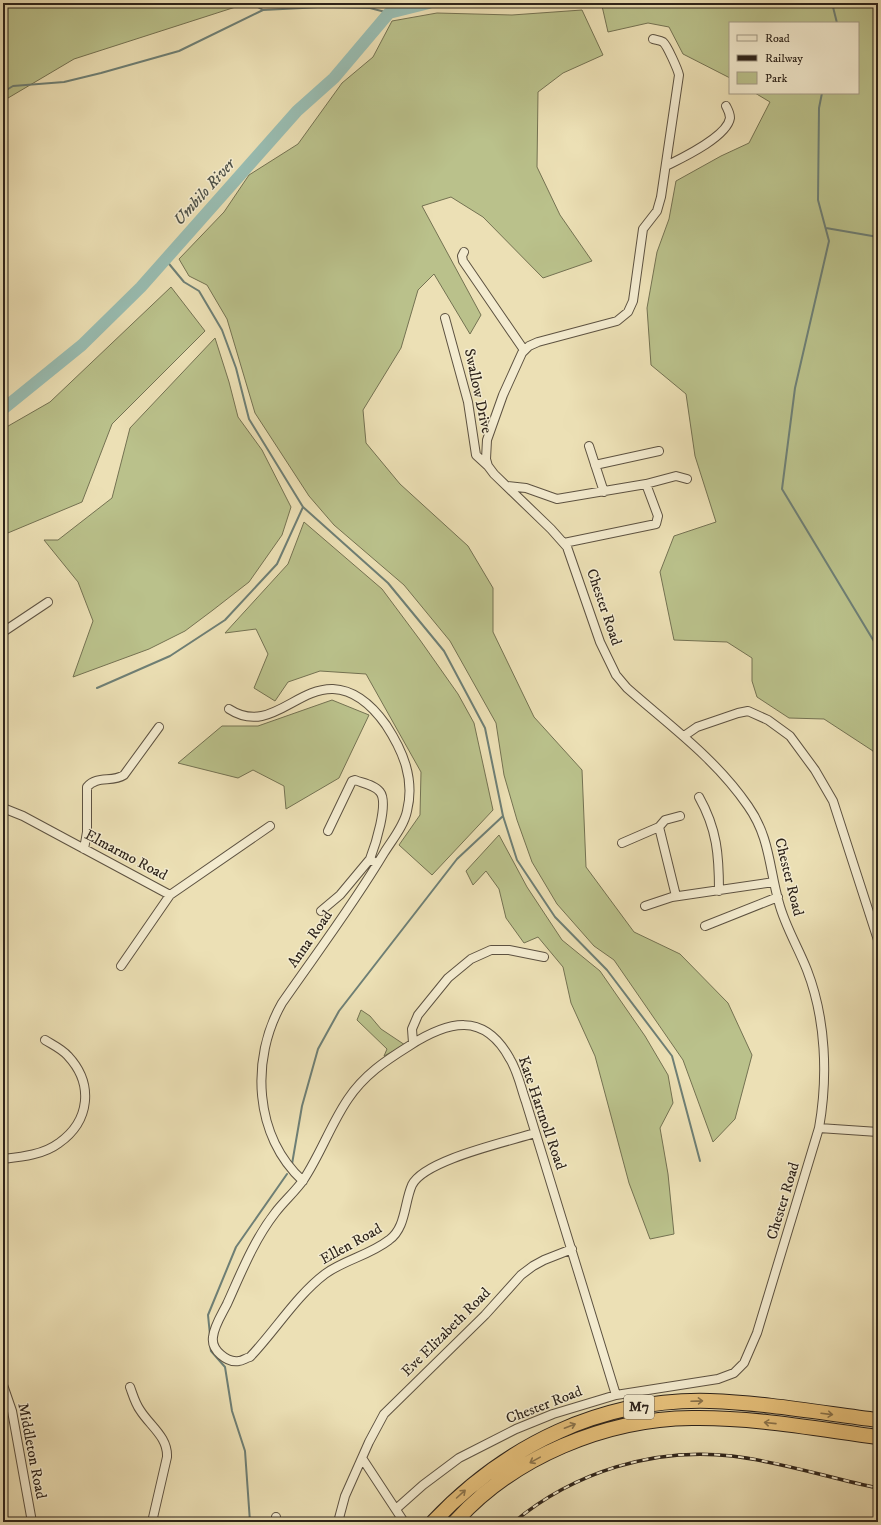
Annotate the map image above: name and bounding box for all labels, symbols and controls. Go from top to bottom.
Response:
legend [729,22,859,94]
text: Road [765,31,790,46]
text: Railway [765,51,803,66]
text: Park [765,71,787,86]
water label: Umbilo River [169,154,240,229]
street label: Swallow Drive [460,347,496,435]
street label: Chester Road [582,566,626,648]
street label: Elmarmo Road [81,825,171,885]
street label: Chester Road [770,836,808,919]
street label: Anna Road [283,906,337,971]
street label: Kate Hartnoll Road [514,1054,570,1173]
street label: Chester Road [762,1160,804,1242]
street label: Ellen Road [317,1219,386,1269]
street label: Eve Elizabeth Road [397,1283,495,1381]
street label: Chester Road [503,1382,585,1428]
road number: M7 [624,1395,654,1419]
one-way arrow [690,1398,703,1405]
street label: Middleton Road [13,1401,51,1501]
one-way arrow [820,1410,833,1418]
one-way arrow [764,1420,777,1427]
one-way arrow [564,1421,576,1429]
one-way arrow [529,1457,541,1464]
one-way arrow [456,1490,466,1499]

